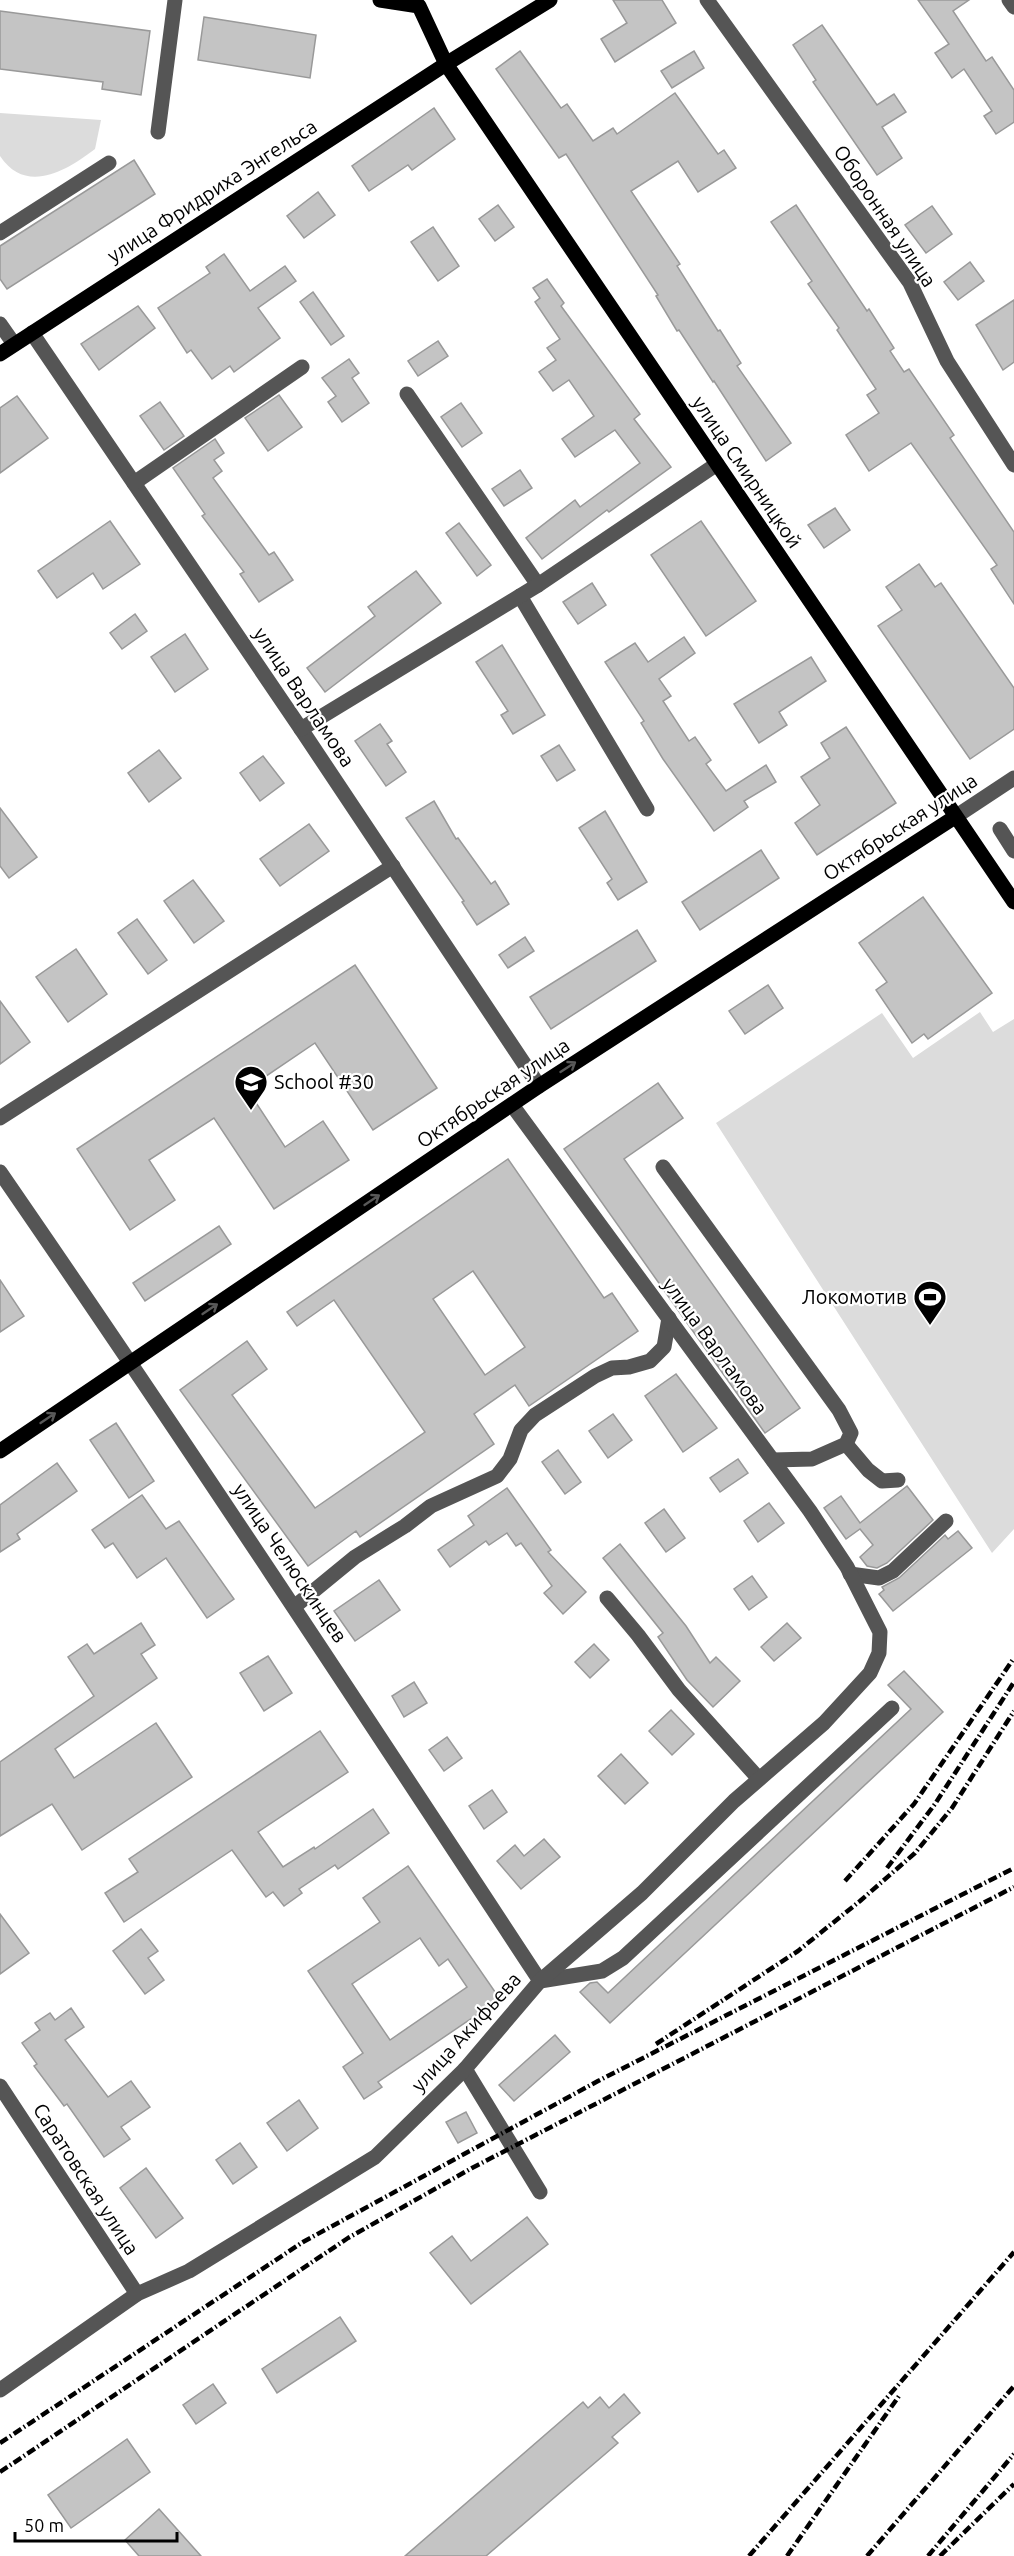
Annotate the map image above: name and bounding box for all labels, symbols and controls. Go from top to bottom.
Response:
street label: улица Фридриха Энгельса [103,114,321,267]
street label: Оборонная улица [829,140,941,291]
street label: улица Смирницкой [688,391,807,552]
street label: улица Варламова [249,622,360,771]
street label: Октябрьская улица [818,768,981,885]
street label: Октябрьская улица [412,1033,573,1152]
one-way arrow [559,1061,576,1073]
school or university icon: School #30 [233,1064,269,1111]
place label: School #30 [274,1070,374,1093]
one-way arrow [363,1194,379,1206]
street label: улица Варламова [658,1273,773,1419]
sports icon: Локомотив [912,1279,948,1326]
place label: Локомотив [802,1285,907,1308]
one-way arrow [201,1303,218,1315]
one-way arrow [40,1412,56,1424]
street label: улица Челюскинцев [229,1479,352,1647]
street label: улица Акифьева [406,1967,525,2096]
street label: Саратовская улица [29,2099,144,2259]
scale bar [15,2505,177,2543]
text: 50 m [24,2515,64,2535]

